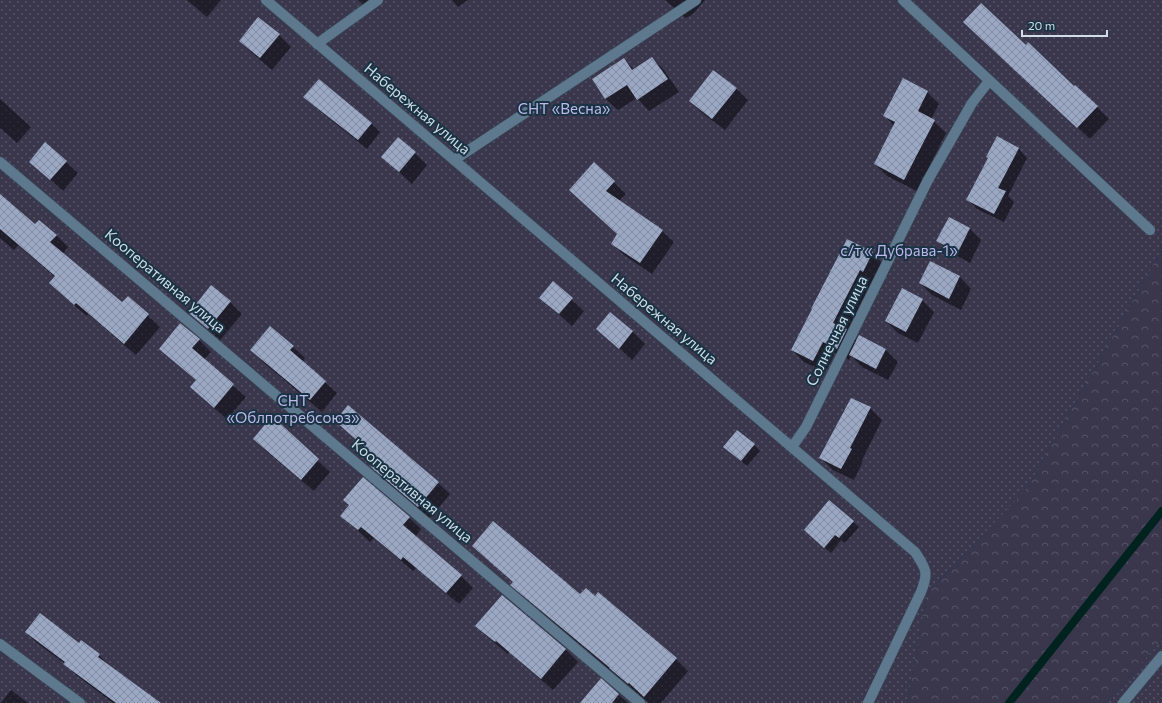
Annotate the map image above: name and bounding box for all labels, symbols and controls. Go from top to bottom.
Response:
scale bar [1022,12,1107,38]
text: 20 m [1028,18,1055,32]
street label: Набережная улица [361,59,474,158]
park label: СНТ «Весна» [518,99,611,117]
street label: Кооперативная улица [102,224,230,336]
park label: с/т « Дубрава-1» [840,241,958,259]
street label: Набережная улица [608,269,721,368]
street label: Солнечная улица [802,273,871,389]
park label: СНТ «Облпотребсоюз» [226,391,360,426]
street label: Кооперативная улица [349,434,477,546]

